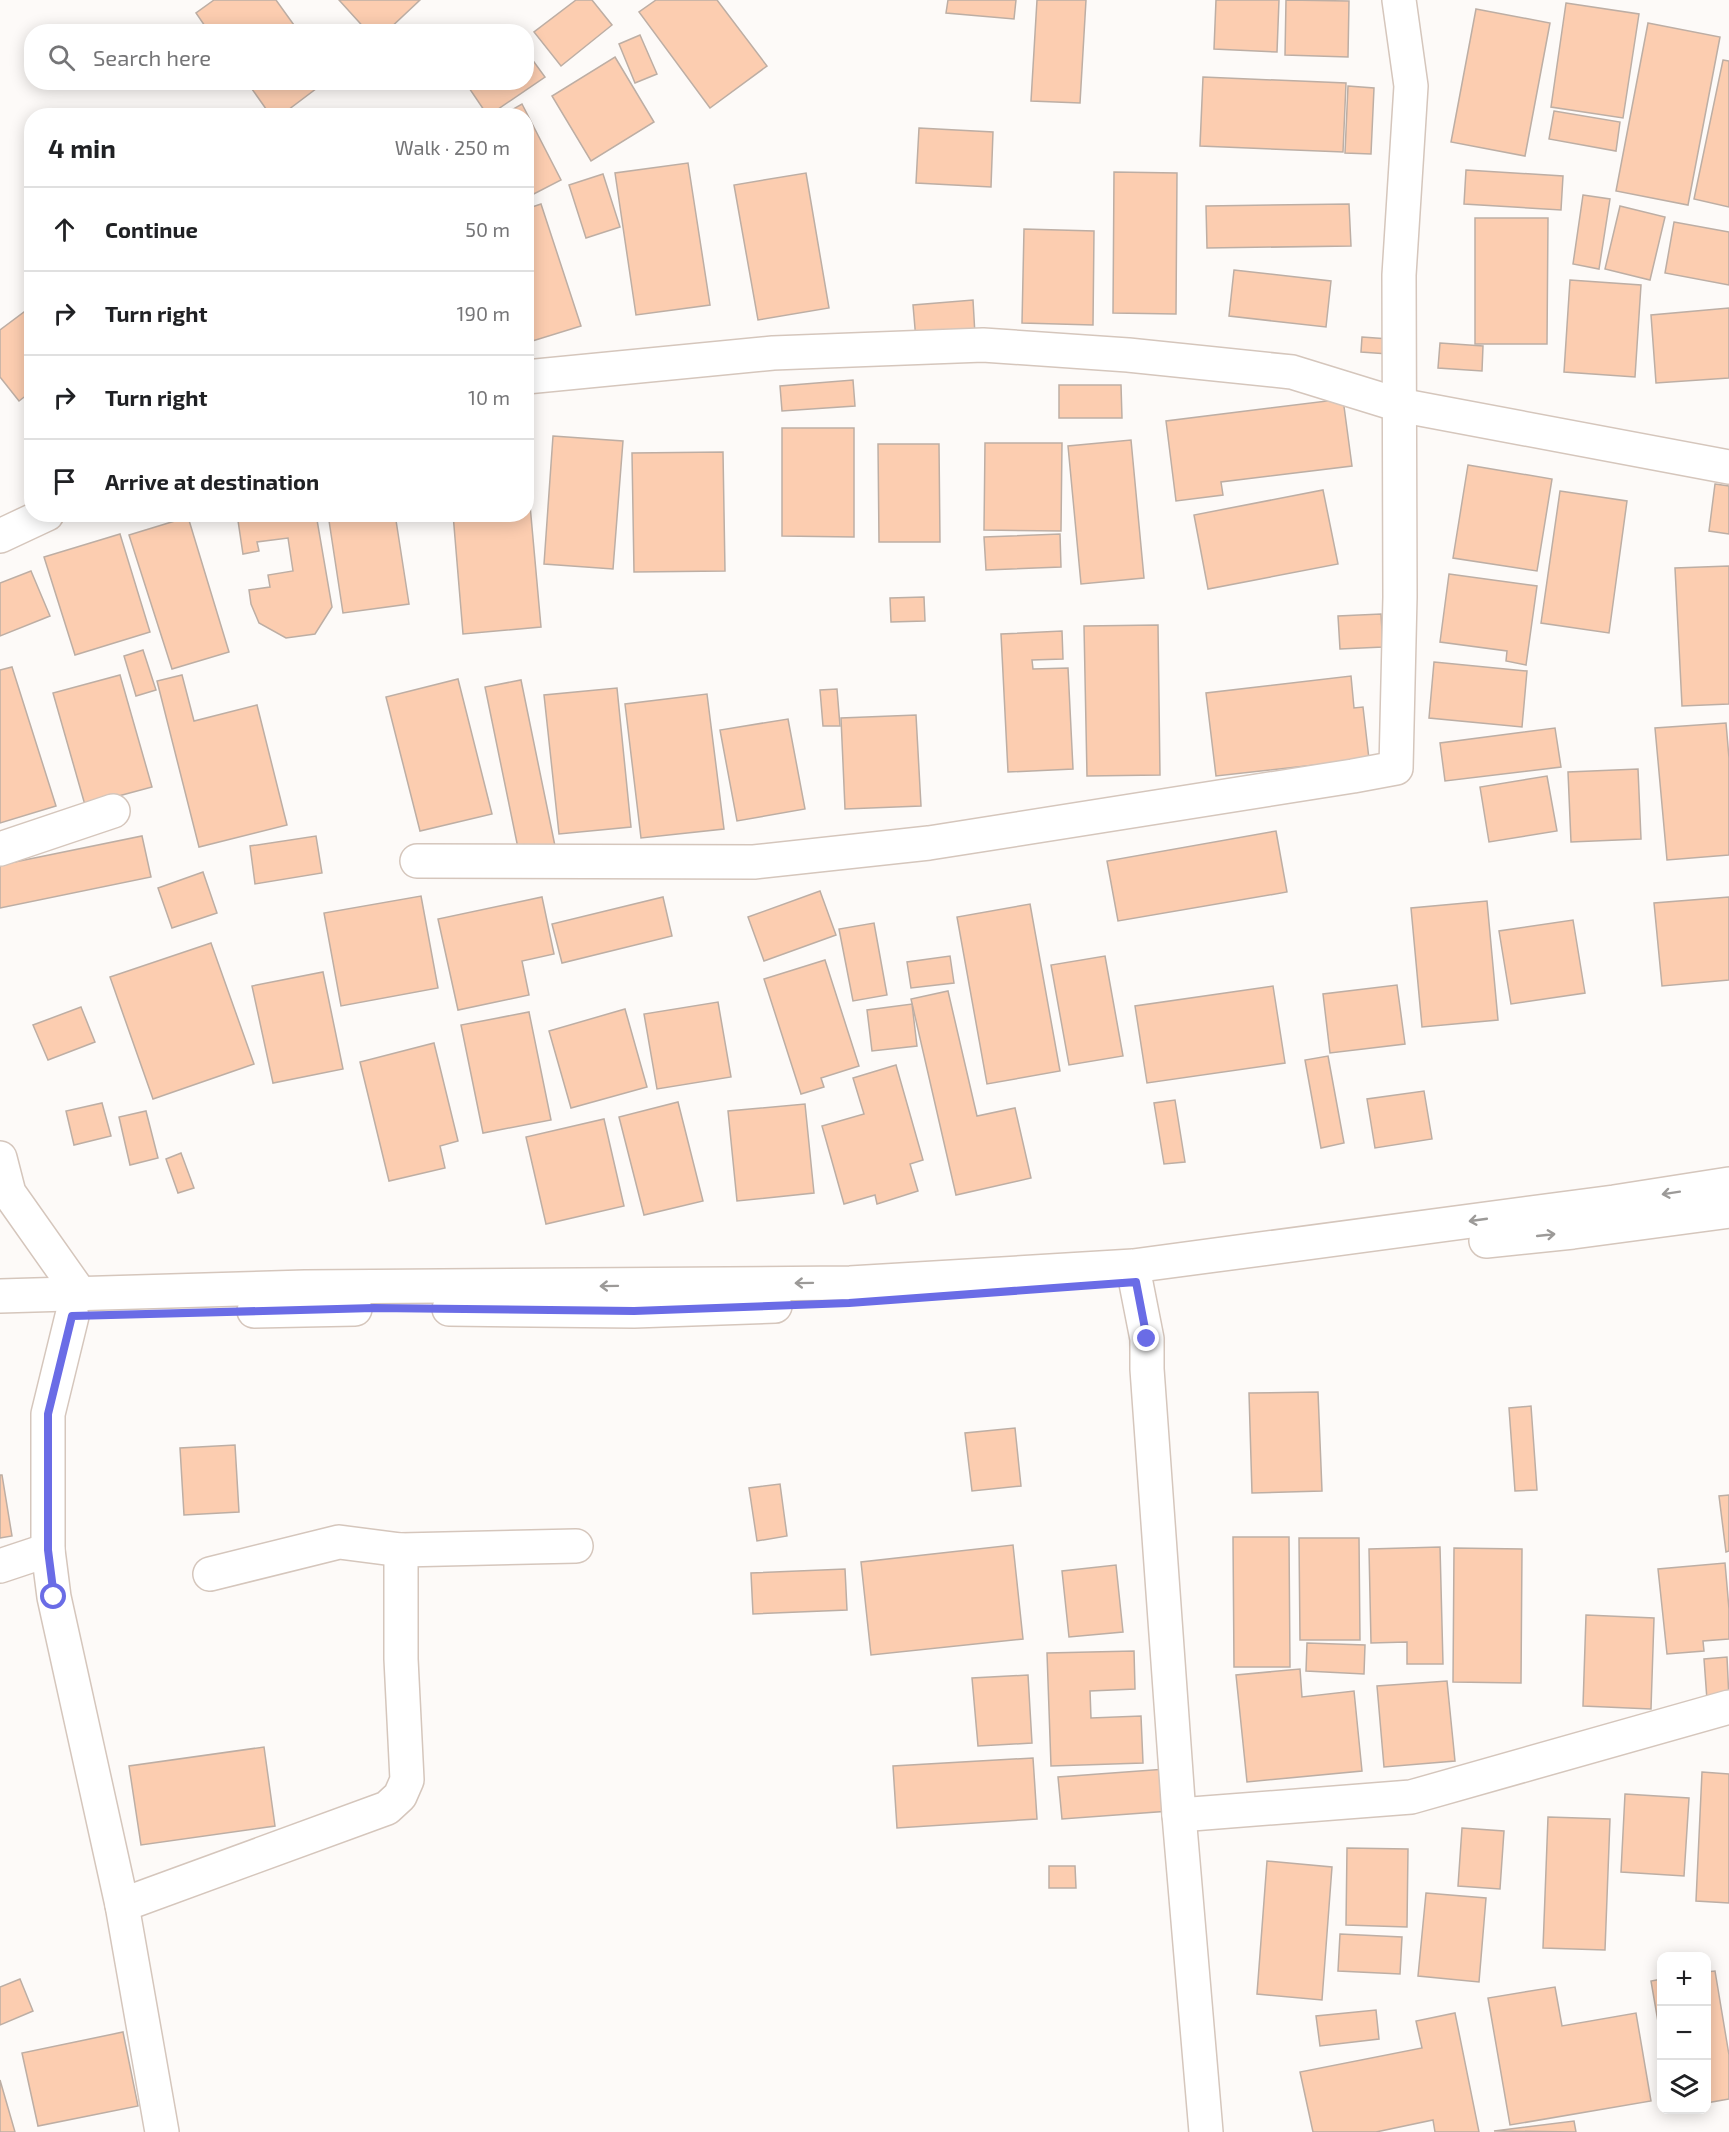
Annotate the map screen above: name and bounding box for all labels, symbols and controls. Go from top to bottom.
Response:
search box [24,24,534,90]
icon: search [45,41,78,74]
text: Search here [93,44,211,70]
text: 4 min [48,132,116,163]
text: Walk · 250 m [395,135,510,159]
icon: ahead [48,213,81,246]
text: Continue [105,216,198,242]
text: 50 m [465,217,510,241]
icon: right [48,297,81,330]
text: Turn right [105,300,207,326]
text: 190 m [457,301,510,325]
icon: right [48,381,81,414]
text: Turn right [105,384,207,410]
text: 10 m [468,385,510,409]
icon: arrive [48,465,81,498]
text: Arrive at destination [105,468,319,494]
one-way arrow [1662,1188,1682,1199]
one-way arrow [1469,1215,1488,1226]
one-way arrow [1535,1229,1555,1240]
one-way arrow [794,1277,814,1289]
one-way arrow [599,1280,619,1291]
route end [1133,1325,1159,1351]
route start [40,1583,66,1609]
map controls [1657,1952,1711,2114]
button: + [1657,1952,1711,2006]
button: − [1657,2006,1711,2060]
button: layers [1657,2060,1711,2114]

